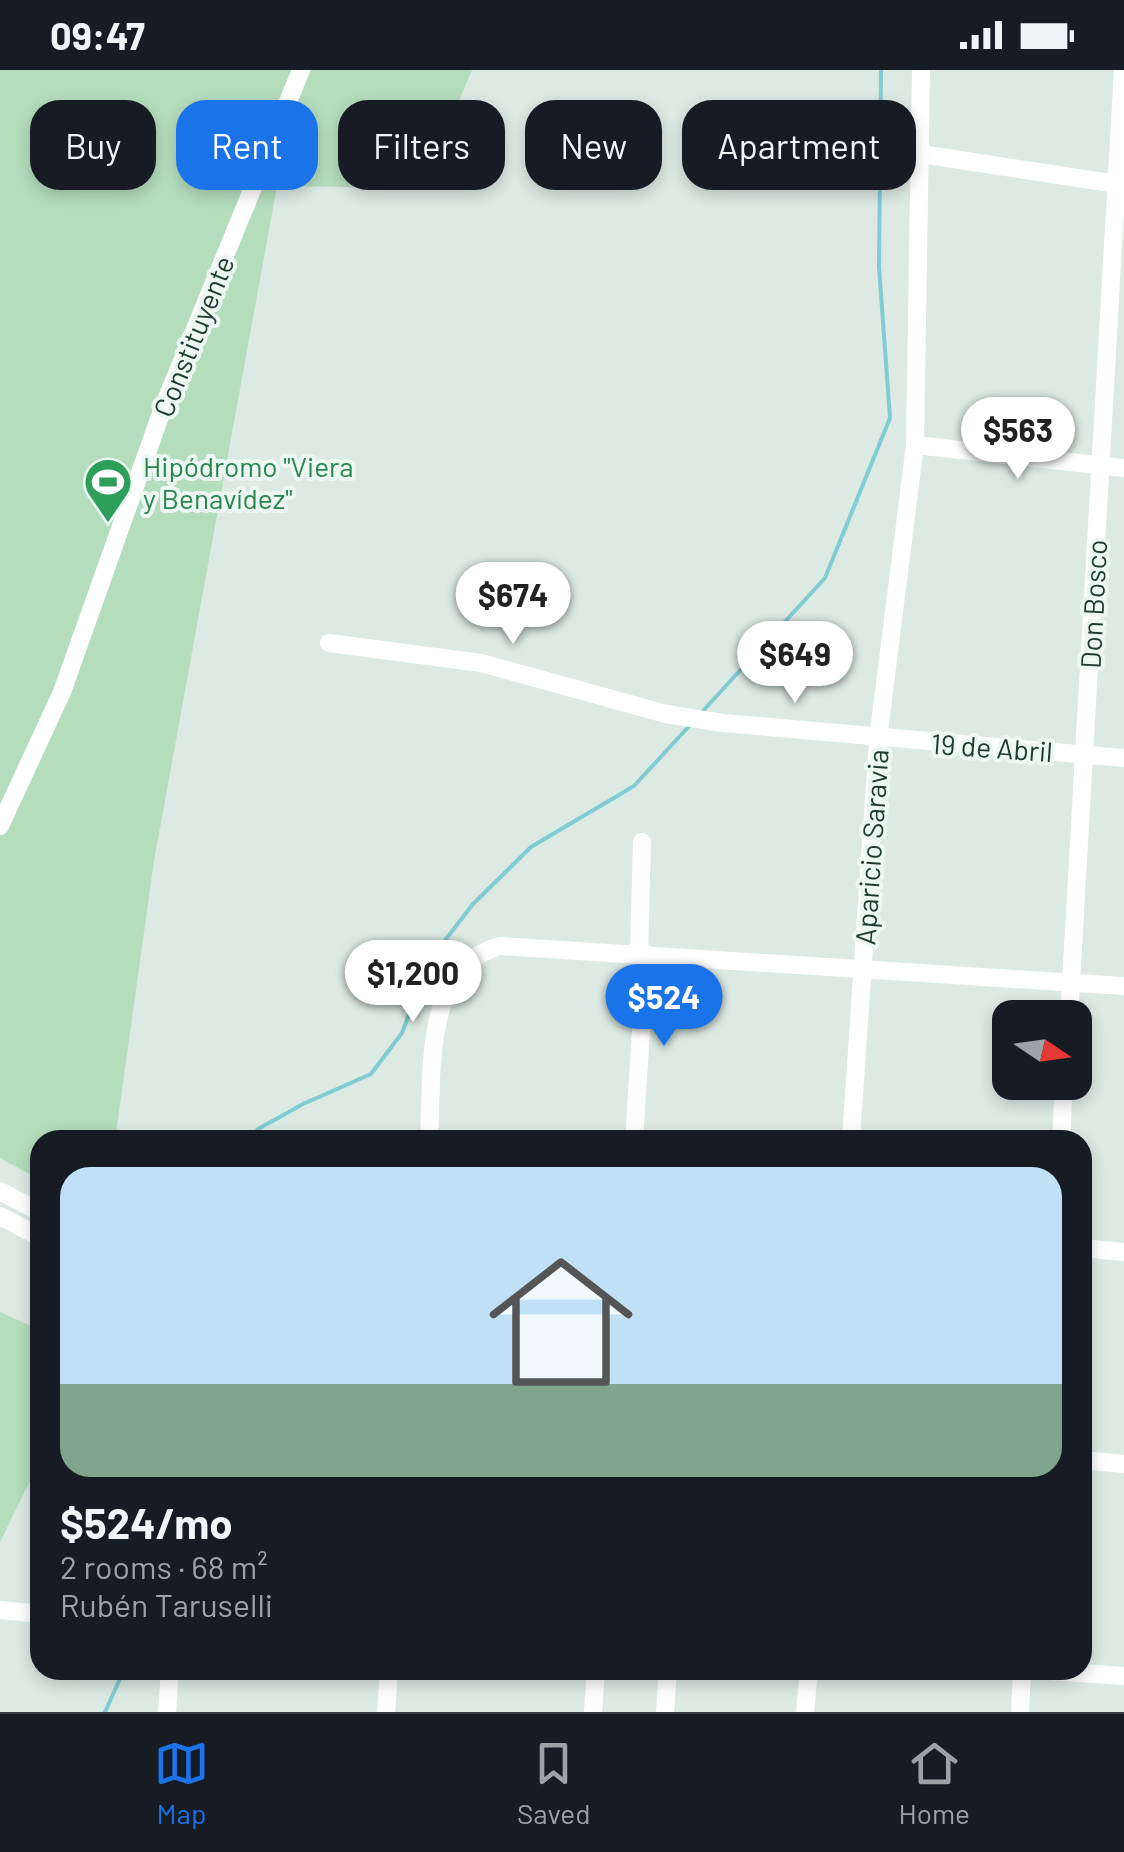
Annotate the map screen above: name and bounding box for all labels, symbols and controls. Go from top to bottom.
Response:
text: 09:47 [50,12,145,58]
chip: Buy [30,100,156,190]
chip: Rent [176,100,318,190]
chip: Filters [338,100,505,190]
chip: New [525,100,662,190]
chip: Apartment [682,100,916,190]
street label: Constituyente [145,251,241,421]
pin: $563 [959,397,1077,482]
text: $563 [983,410,1053,448]
place label: Hipódromo "Viera y Benavídez" [143,449,354,515]
sports icon: Hipódromo "Viera y Benavídez" [82,456,134,524]
street label: Don Bosco [1073,539,1113,669]
pin: $674 [454,562,572,647]
text: $674 [478,575,548,613]
pin: $649 [736,621,854,706]
text: $649 [759,634,831,672]
street label: 19 de Abril [930,726,1054,768]
street label: Aparicio Saravia [847,748,895,946]
pin: $1,200 [332,940,494,1025]
text: $1,200 [367,953,459,991]
pin: $524 [605,964,723,1049]
text: $524 [628,977,700,1015]
north arrow [992,1000,1092,1100]
map controls [992,1000,1092,1100]
icon: home [471,1232,651,1412]
text: $524/mo [60,1497,233,1547]
text: 2 rooms · 68 m² [60,1547,268,1585]
text: Rubén Taruselli [60,1585,273,1623]
tab: Map [154,1736,209,1830]
tab: Saved [517,1736,591,1830]
tab: Home [899,1736,970,1830]

